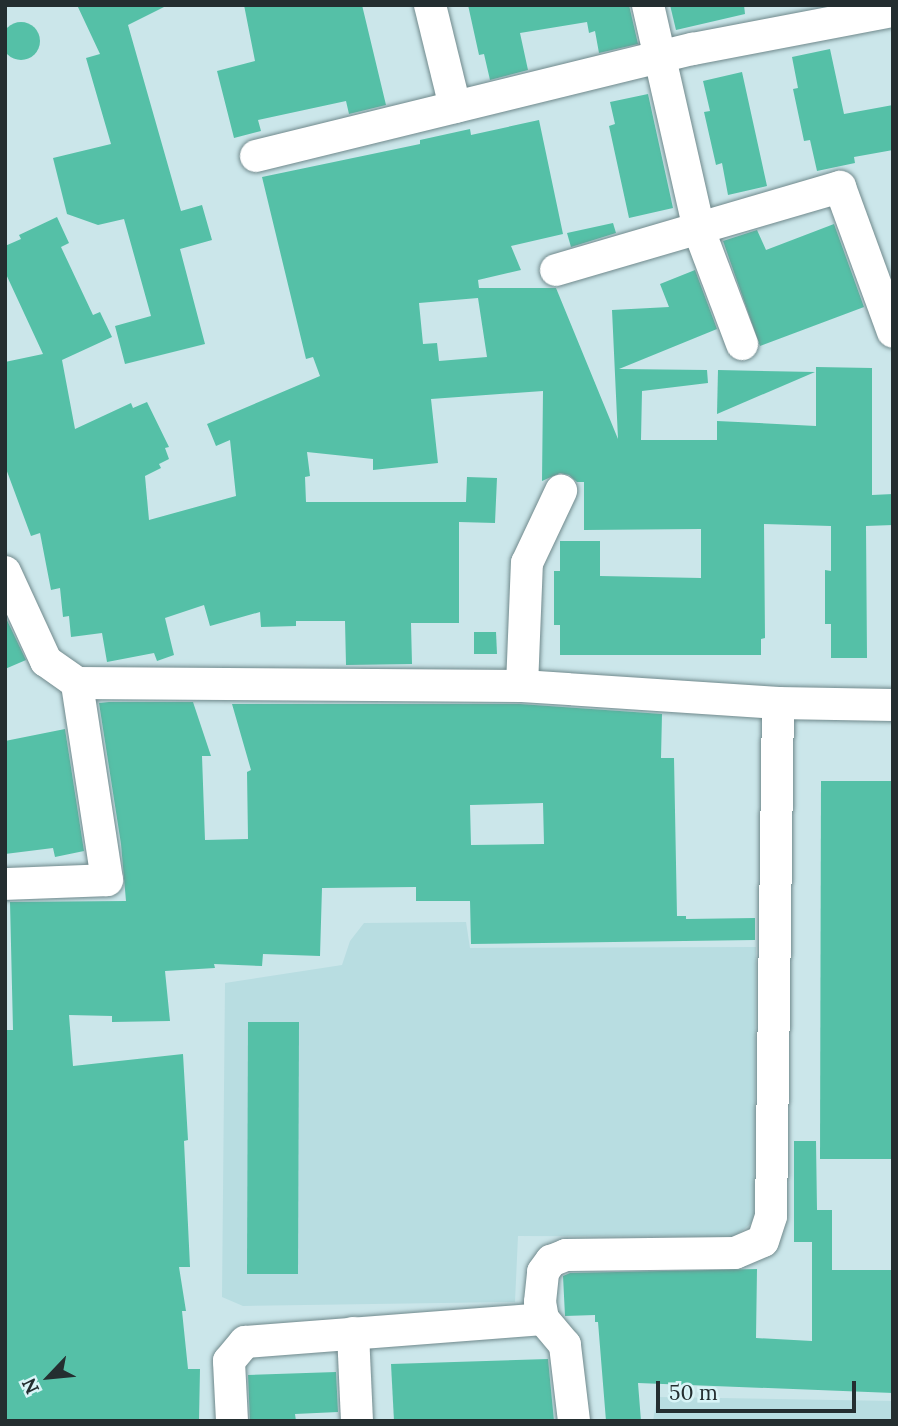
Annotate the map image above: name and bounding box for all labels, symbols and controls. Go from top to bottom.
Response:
north arrow [14,1342,84,1412]
scale bar [660,1366,860,1410]
text: N [16,1374,44,1398]
text: 50 m [669,1379,718,1406]

